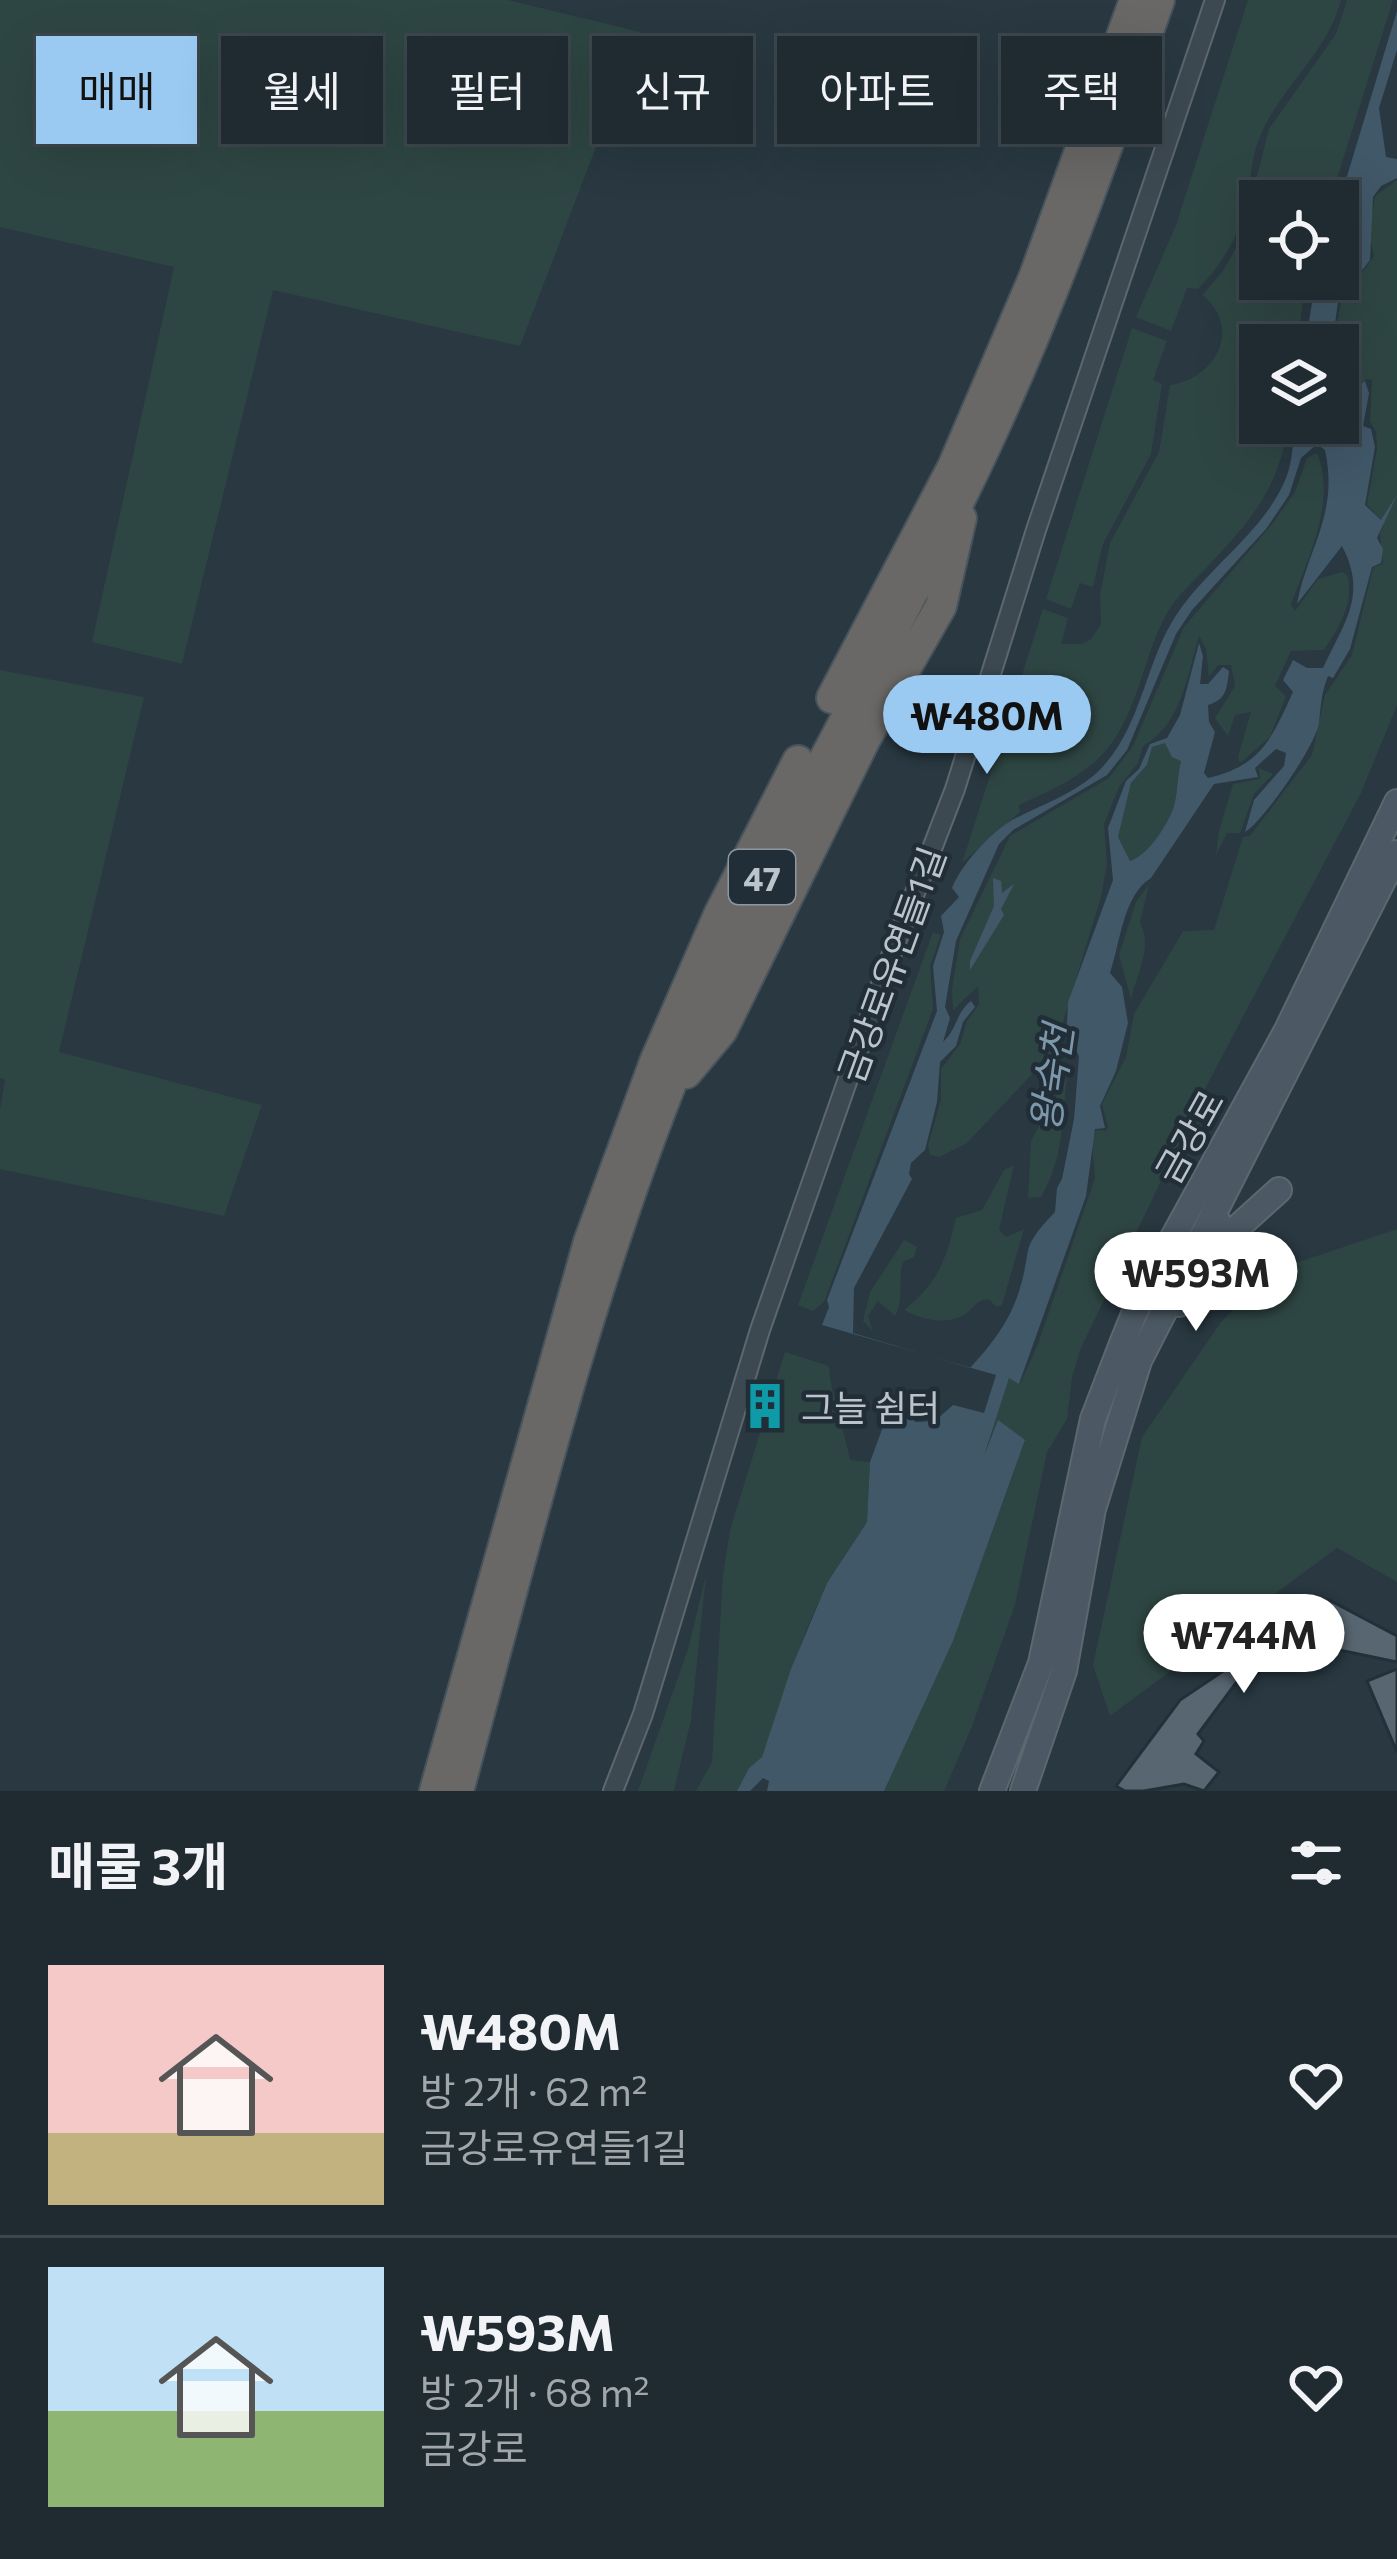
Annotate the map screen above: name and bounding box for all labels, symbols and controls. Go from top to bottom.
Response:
chip: 매매 [36,36,197,144]
chip: 월세 [221,36,383,144]
chip: 필터 [407,36,568,144]
chip: 신규 [592,36,753,144]
chip: 아파트 [777,36,977,144]
chip: 주택 [1001,36,1162,144]
map controls [1239,180,1359,444]
button: locate [1239,180,1359,300]
button: layers [1239,324,1359,444]
pin: ₩480M [903,675,1071,777]
text: ₩480M [910,690,1064,738]
street label: 금강로유연들1길 [827,840,953,1088]
road number: 47 [729,850,795,904]
water label: 왕숙천 [1019,1017,1082,1135]
street label: 금강로 [1145,1082,1231,1190]
pin: ₩593M [1112,1232,1280,1334]
text: ₩593M [1121,1247,1271,1295]
building icon: 그늘 쉼터 [740,1381,790,1431]
place label: 그늘 쉼터 [801,1384,940,1428]
pin: ₩744M [1160,1594,1328,1696]
text: ₩744M [1170,1609,1318,1657]
icon: filters [1283,1830,1349,1896]
text: 매물 3개 [48,1833,228,1896]
text: ₩480M [420,1998,621,2061]
icon: home [144,2013,288,2157]
icon: heart [1283,2052,1349,2118]
text: 방 2개 · 62 m² [420,2066,647,2114]
text: 금강로유연들1길 [420,2122,688,2170]
text: ₩593M [420,2299,615,2362]
icon: home [144,2315,288,2459]
icon: heart [1283,2354,1349,2420]
text: 방 2개 · 68 m² [420,2367,650,2415]
text: 금강로 [420,2423,528,2471]

